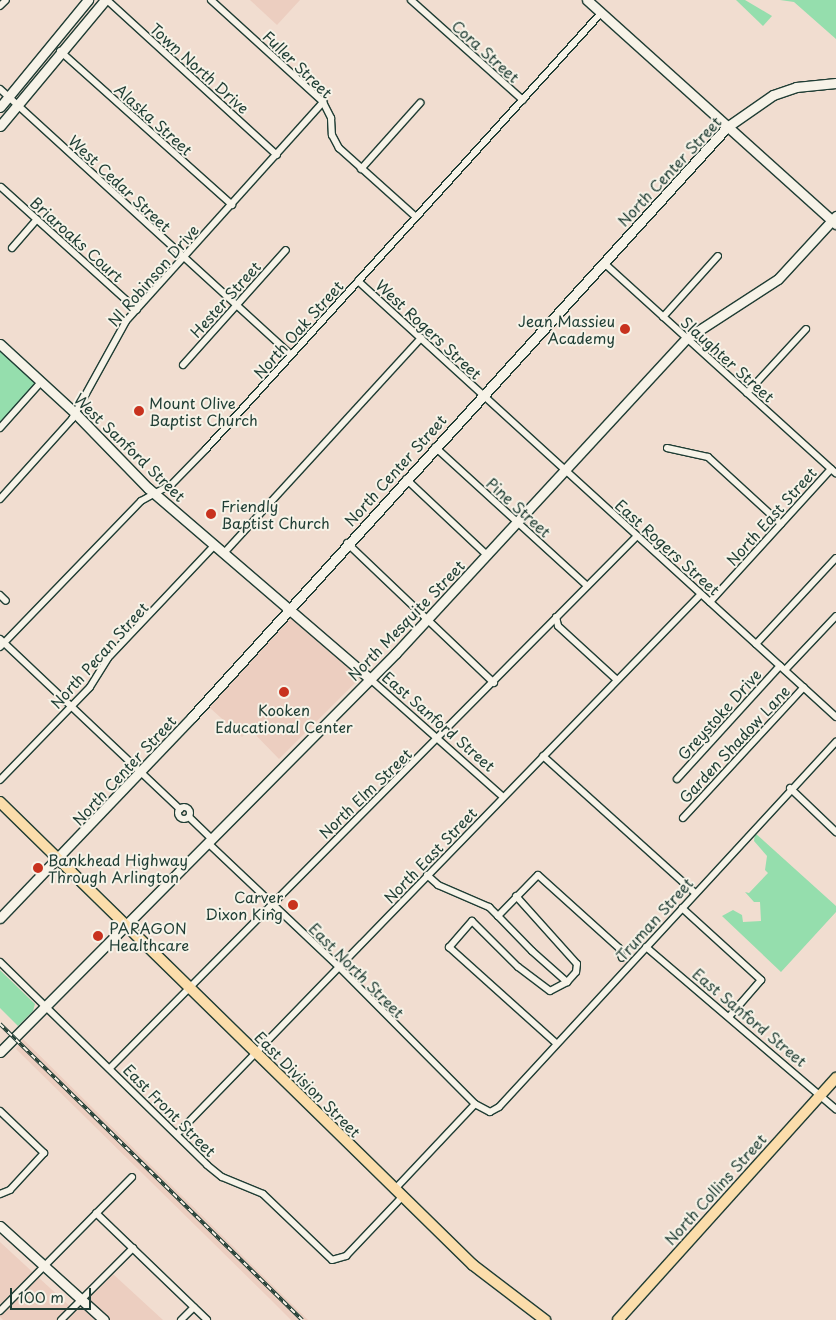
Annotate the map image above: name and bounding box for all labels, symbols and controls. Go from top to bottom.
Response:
street label: Cora Street [448,16,524,86]
street label: Town North Drive [147,19,253,117]
street label: Fuller Street [259,26,337,102]
street label: Alaska Street [111,79,197,159]
street label: North Center Street [613,112,725,230]
street label: West Cedar Street [65,131,175,235]
street label: Briaroaks Court [27,193,127,285]
street label: Nl Robinson Drive [104,221,202,329]
street label: Hester Street [186,257,264,341]
street label: West Rogers Street [372,275,486,383]
street label: North Oak Street [249,276,347,382]
place label: Jean Massieu Academy [518,311,615,346]
street label: Slaughter Street [678,312,778,406]
marker: Jean Massieu Academy [619,323,631,335]
street label: West Sanford Street [71,389,189,505]
place label: Mount Olive Baptist Church [149,393,258,428]
marker: Mount Olive Baptist Church [133,405,145,417]
street label: North Center Street [340,410,450,530]
street label: North East Street [722,463,820,569]
street label: Pine Street [483,473,555,541]
street label: East Rogers Street [612,495,724,599]
place label: Friendly Baptist Church [221,496,330,531]
marker: Friendly Baptist Church [205,508,217,520]
street label: North Mesquite Street [344,556,468,684]
street label: North Pecan Street [46,597,152,713]
street label: Greystoke Drive [673,665,765,763]
street label: East Sanford Street [379,667,499,775]
street label: Garden Shadow Lane [675,681,793,807]
marker: Kooken Educational Center [278,686,290,698]
place label: Kooken Educational Center [215,700,353,735]
street label: North Center Street [68,711,180,829]
street label: North Elm Street [315,744,415,842]
street label: North East Street [379,803,481,907]
place label: Bankhead Highway Through Arlington [48,850,189,885]
marker: Bankhead Highway Through Arlington [32,862,44,874]
street label: Truman Street [612,874,696,964]
place label: Carver Dixon King [205,887,283,922]
marker: Carver Dixon King [287,899,299,911]
place label: PARAGON Healthcare [109,918,189,953]
street label: East North Street [306,919,408,1021]
marker: PARAGON Healthcare [91,929,105,943]
street label: East Sanford Street [689,964,811,1070]
street label: East Division Street [251,1027,365,1141]
street label: East Front Street [120,1060,220,1160]
street label: North Collins Street [660,1130,770,1248]
scale bar [12,1278,94,1310]
text: 100 m [18,1285,64,1308]

